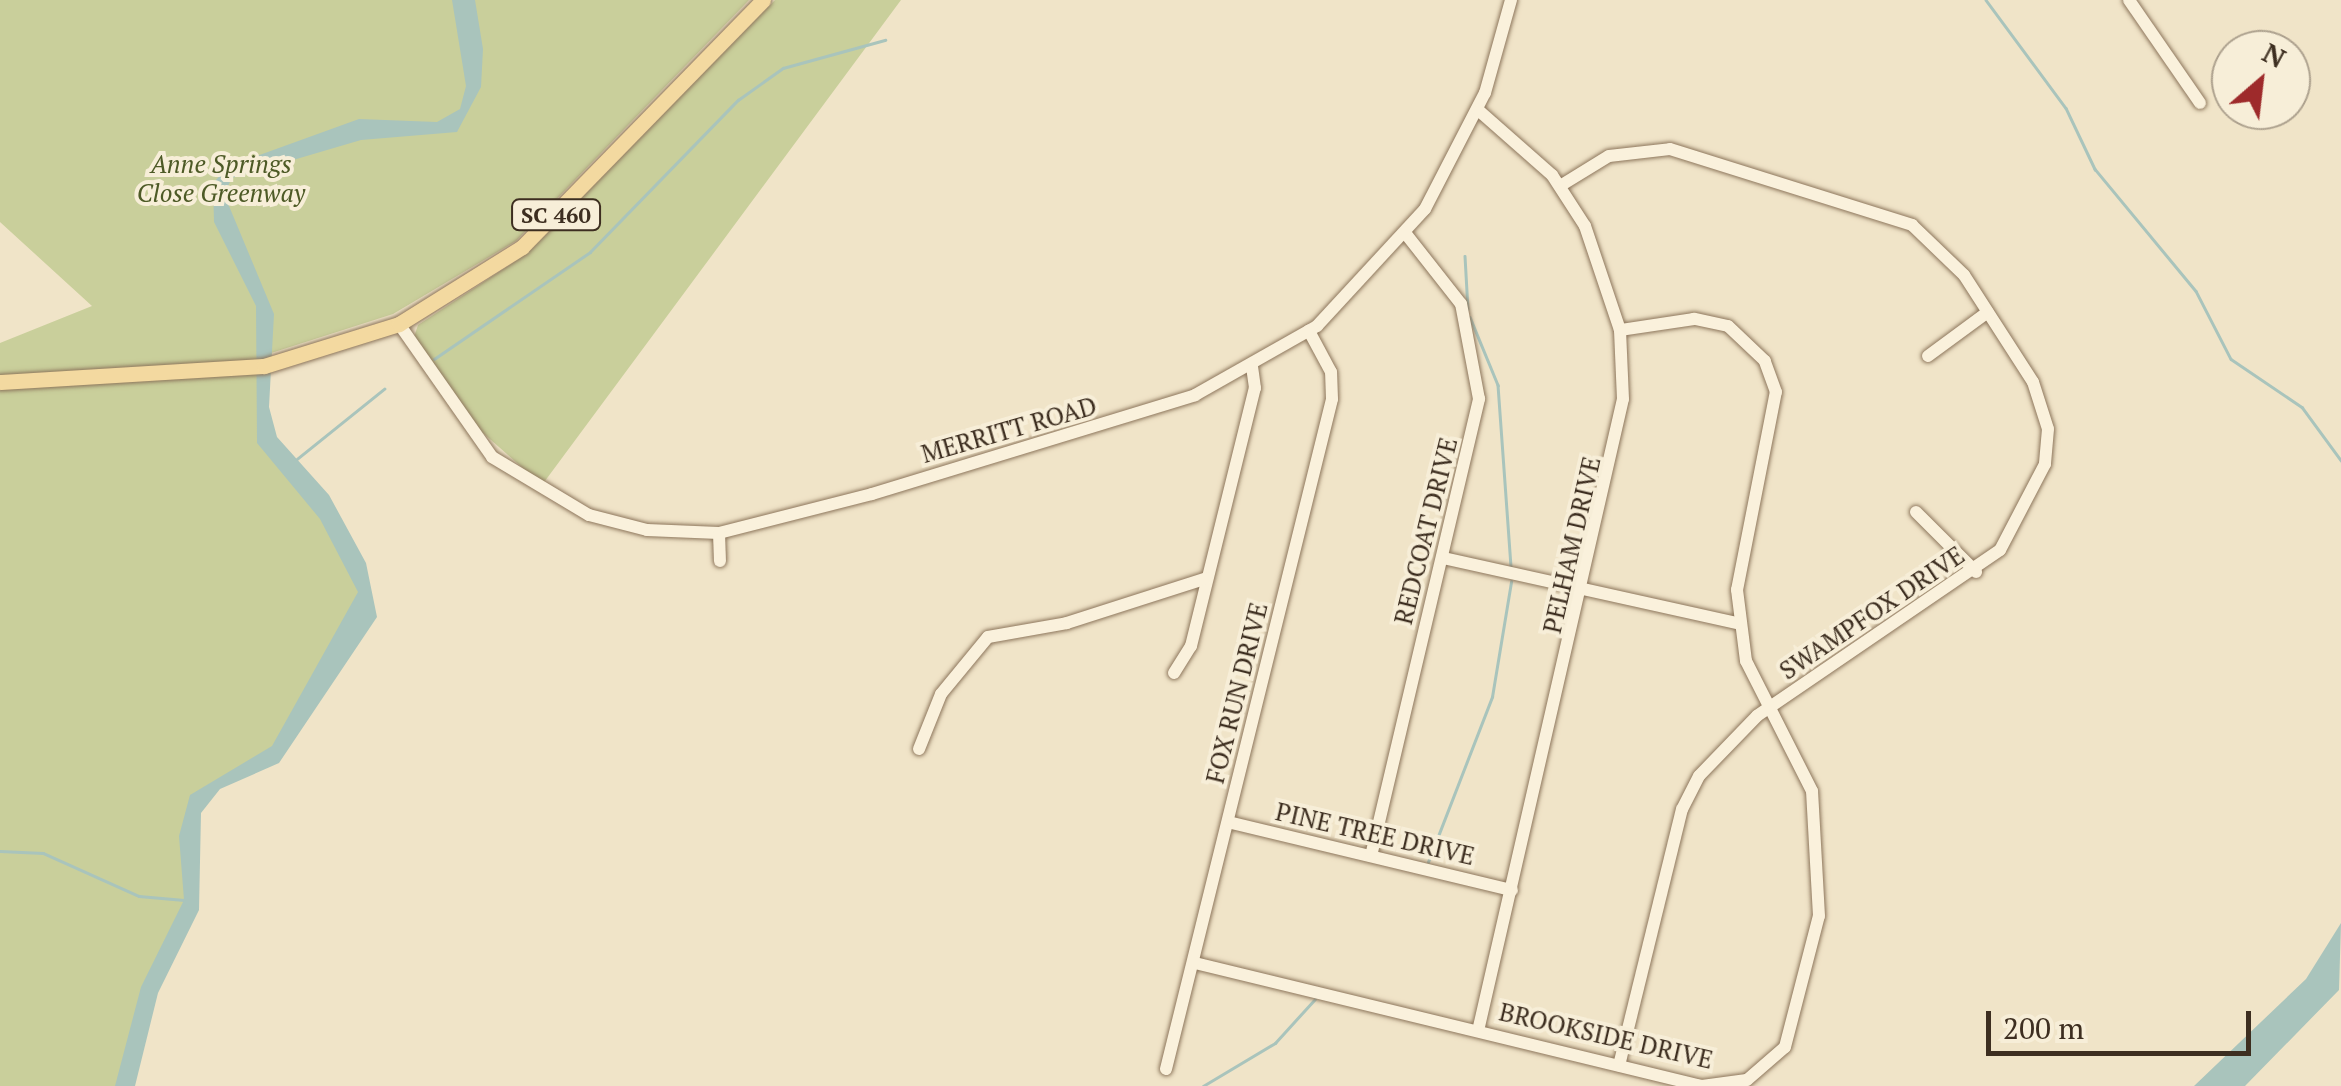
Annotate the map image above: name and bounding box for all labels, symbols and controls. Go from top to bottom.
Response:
north arrow [2211,30,2311,130]
text: N [2256,34,2292,76]
park label: Anne Springs Close Greenway [137,150,305,209]
road number: SC 460 [511,198,601,232]
street label: MERRITT ROAD [918,391,1100,469]
street label: REDCOAT DRIVE [1388,434,1464,628]
street label: PELHAM DRIVE [1537,454,1607,636]
street label: SWAMPFOX DRIVE [1774,540,1970,686]
street label: FOX RUN DRIVE [1200,599,1274,787]
street label: PINE TREE DRIVE [1273,797,1477,871]
scale bar [1991,991,2256,1053]
street label: BROOKSIDE DRIVE [1496,997,1716,1075]
text: 200 m [2003,1008,2084,1048]

